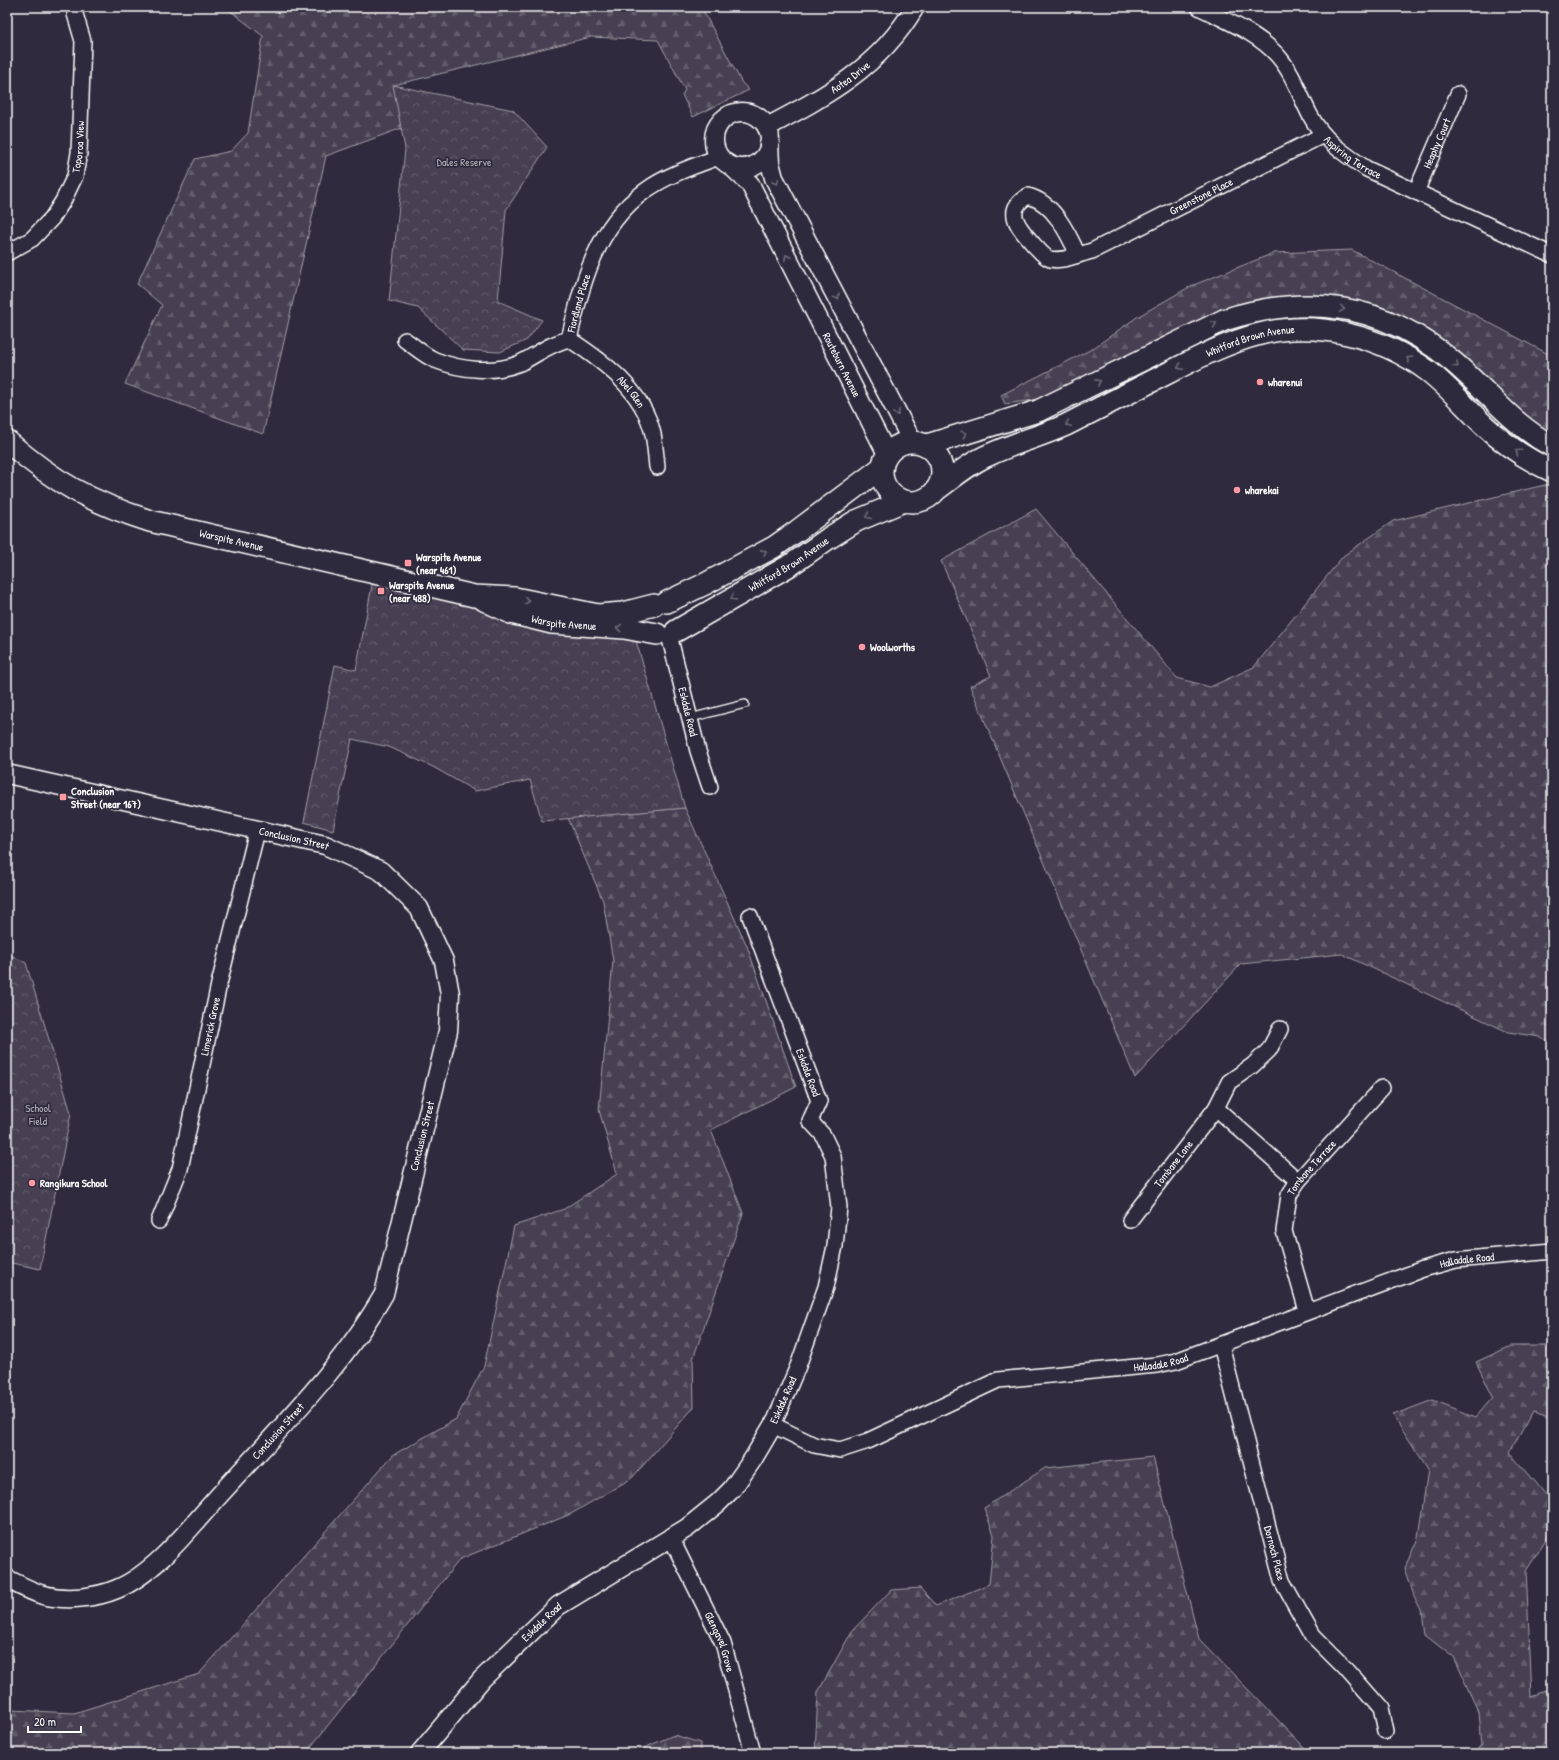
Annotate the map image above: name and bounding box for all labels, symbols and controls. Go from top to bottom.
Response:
street label: Aotea Drive [828,58,873,96]
street label: Heaphy Court [1420,116,1454,171]
street label: Toporoa View [69,121,87,174]
street label: Aspiring Terrace [1321,133,1384,182]
park label: Dales Reserve [437,155,492,169]
street label: Greenstone Place [1167,174,1235,218]
one-way arrow [771,178,779,186]
one-way arrow [784,254,792,261]
street label: Fiordland Place [564,272,594,335]
one-way arrow [832,293,839,301]
one-way arrow [1338,304,1345,313]
one-way arrow [1210,321,1218,329]
street label: Whitford Brown Avenue [1204,322,1296,360]
street label: Routeburn Avenue [820,330,864,400]
one-way arrow [1406,356,1413,363]
one-way arrow [1452,360,1459,367]
one-way arrow [1176,362,1184,370]
street label: Abel Glen [614,373,648,410]
place label: wharenui [1268,375,1302,389]
marker: wharenui [1255,377,1265,387]
one-way arrow [1094,379,1101,387]
one-way arrow [892,408,900,416]
one-way arrow [1065,419,1072,427]
one-way arrow [961,430,968,438]
one-way arrow [1515,449,1522,457]
place label: wharekai [1245,483,1279,497]
marker: wharekai [1232,485,1242,495]
one-way arrow [865,512,872,520]
street label: Warspite Avenue [198,526,266,554]
street label: Whitford Brown Avenue [746,533,832,595]
place label: Warspite Avenue (near 461) [416,550,482,577]
one-way arrow [760,550,768,557]
marker: Warspite Avenue (near 461) [403,558,413,568]
place label: Warspite Avenue (near 488) [389,578,455,605]
marker: Warspite Avenue (near 488) [376,586,386,596]
one-way arrow [730,594,738,601]
one-way arrow [524,596,530,604]
street label: Warspite Avenue [530,611,598,633]
one-way arrow [616,624,622,633]
place label: Woolworths [870,640,916,654]
marker: Woolworths [857,642,867,652]
street label: Eskdale Road [675,686,701,738]
place label: Conclusion Street (near 167) [71,784,141,811]
marker: Conclusion Street (near 167) [58,792,68,802]
street label: Conclusion Street [258,823,332,853]
street label: Limerick Grove [197,995,223,1057]
street label: Eskdale Road [793,1046,824,1099]
street label: Conclusion Street [407,1100,437,1172]
park label: School Field [25,1101,51,1128]
street label: Tombane Terrace [1284,1136,1339,1198]
street label: Tombane Lane [1151,1137,1196,1190]
place label: Rangikura School [40,1176,108,1191]
marker: Rangikura School [27,1178,37,1188]
street label: Halladale Road [1438,1249,1496,1271]
street label: Halladale Road [1133,1350,1190,1374]
street label: Eskdale Road [766,1374,800,1426]
street label: Conclusion Street [249,1400,307,1462]
street label: Dornoch Place [1261,1524,1289,1583]
street label: Eskdale Road [519,1599,564,1644]
street label: Glengavel Grove [702,1609,738,1674]
scale bar [28,1708,81,1734]
text: 20 m [34,1713,56,1730]

